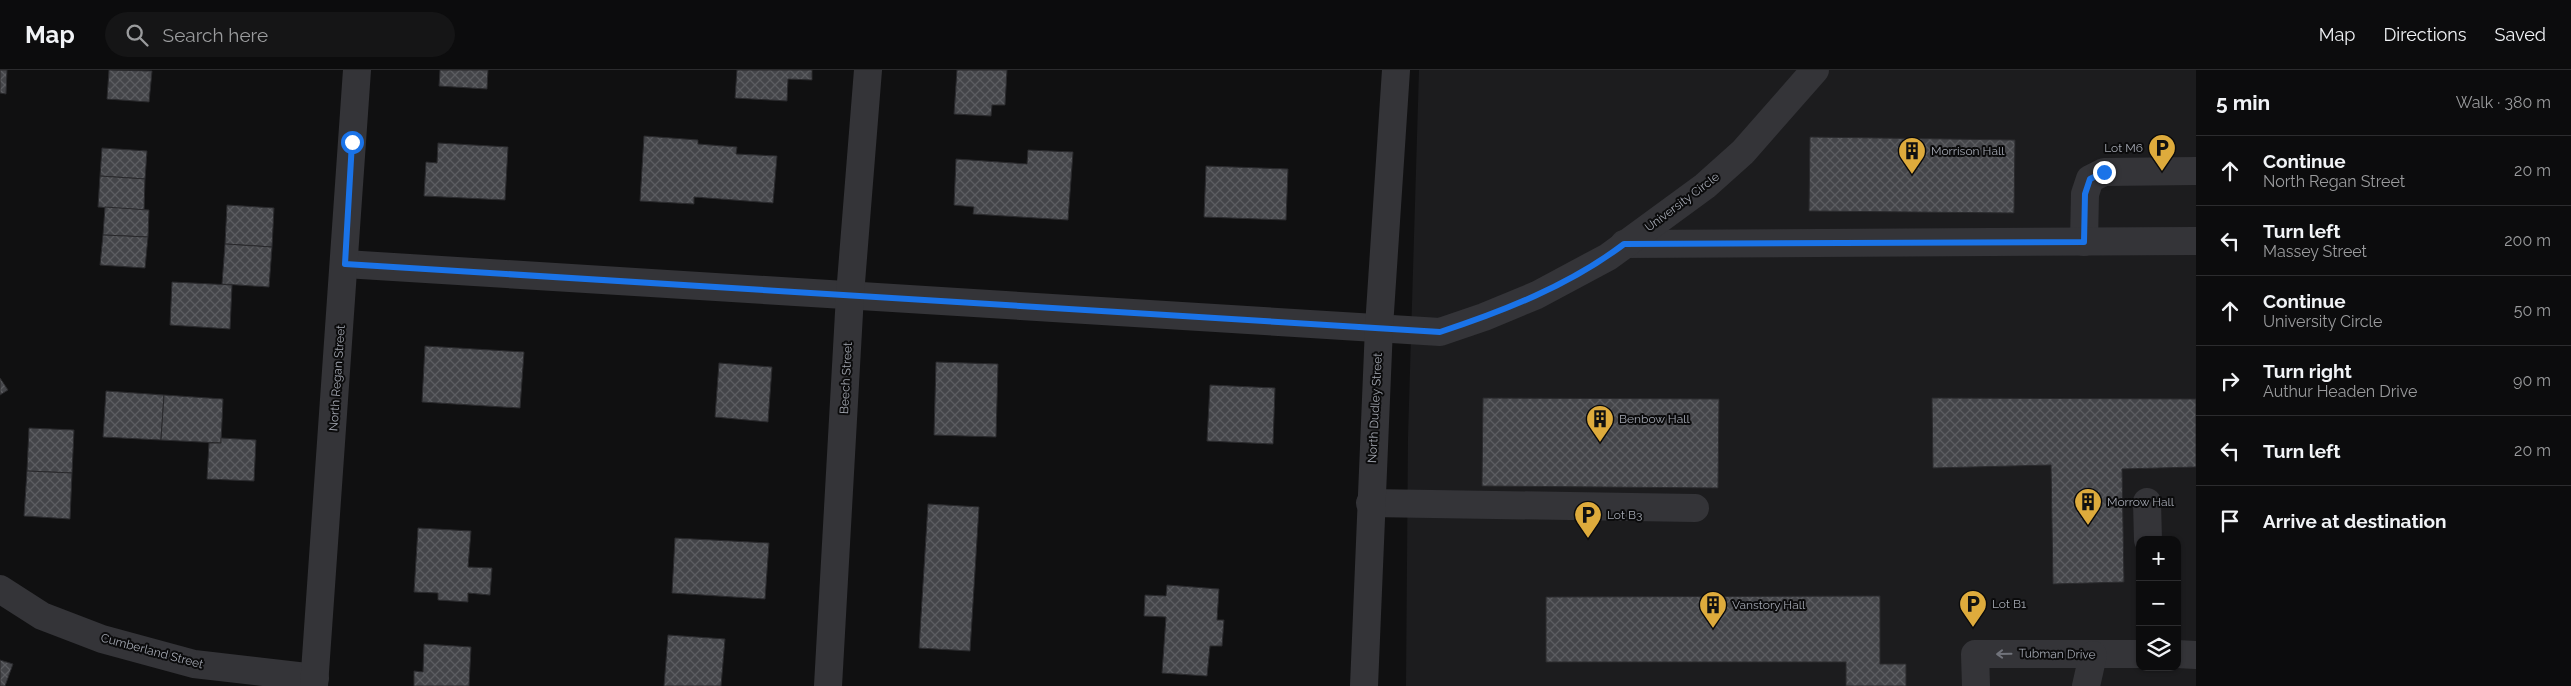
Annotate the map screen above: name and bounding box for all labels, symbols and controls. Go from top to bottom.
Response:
search box [105,12,455,57]
text: Map [25,20,75,49]
icon: search [123,21,151,49]
text: Search here [163,24,268,46]
text: Map [2319,24,2355,45]
text: Directions [2383,24,2467,45]
text: Saved [2495,24,2546,45]
text: 5 min [2216,90,2270,115]
text: Walk · 380 m [2456,93,2551,112]
route start [341,131,364,154]
parking icon: Lot M6 [2147,133,2177,172]
building icon: Morrison Hall [1897,136,1927,175]
place label: Lot M6 [2104,141,2143,155]
place label: Morrison Hall [1931,144,2005,158]
text: Continue [2263,150,2346,172]
icon: ahead [2216,157,2244,185]
route end [2093,161,2116,184]
text: 20 m [2514,161,2551,180]
street label: University Circle [1642,169,1722,235]
text: North Regan Street [2263,172,2405,191]
text: Turn left [2263,220,2340,242]
icon: left [2216,227,2244,255]
text: 200 m [2504,231,2551,250]
text: Massey Street [2263,242,2367,261]
text: Continue [2263,290,2346,312]
icon: ahead [2216,297,2244,325]
text: 50 m [2514,301,2551,320]
text: University Circle [2263,312,2382,331]
street label: North Regan Street [326,324,348,432]
street label: Beech Street [837,342,855,414]
street label: North Dudley Street [1365,353,1385,463]
text: Turn right [2263,360,2352,382]
icon: right [2216,367,2244,395]
text: 90 m [2513,371,2551,390]
text: Authur Headen Drive [2263,382,2417,401]
building icon: Benbow Hall [1585,404,1615,443]
place label: Benbow Hall [1619,412,1690,426]
icon: left [2216,437,2244,465]
text: Turn left [2263,440,2340,462]
text: 20 m [2514,441,2551,460]
building icon: Morrow Hall [2073,487,2103,526]
place label: Morrow Hall [2107,495,2175,509]
parking icon: Lot B3 [1573,500,1603,539]
icon: arrive [2216,507,2244,535]
place label: Lot B3 [1607,508,1642,522]
text: Arrive at destination [2263,510,2447,532]
map controls [2136,536,2181,671]
button: + [2136,536,2181,581]
button: − [2136,581,2181,626]
parking icon: Lot B1 [1958,589,1988,628]
building icon: Vanstory Hall [1698,590,1728,629]
place label: Lot B1 [1992,597,2026,611]
place label: Vanstory Hall [1732,598,1806,612]
button: layers [2136,626,2181,671]
street label: Cumberland Street [99,631,205,671]
street label: Tubman Drive [2018,646,2096,662]
one-way arrow [1996,649,2012,658]

